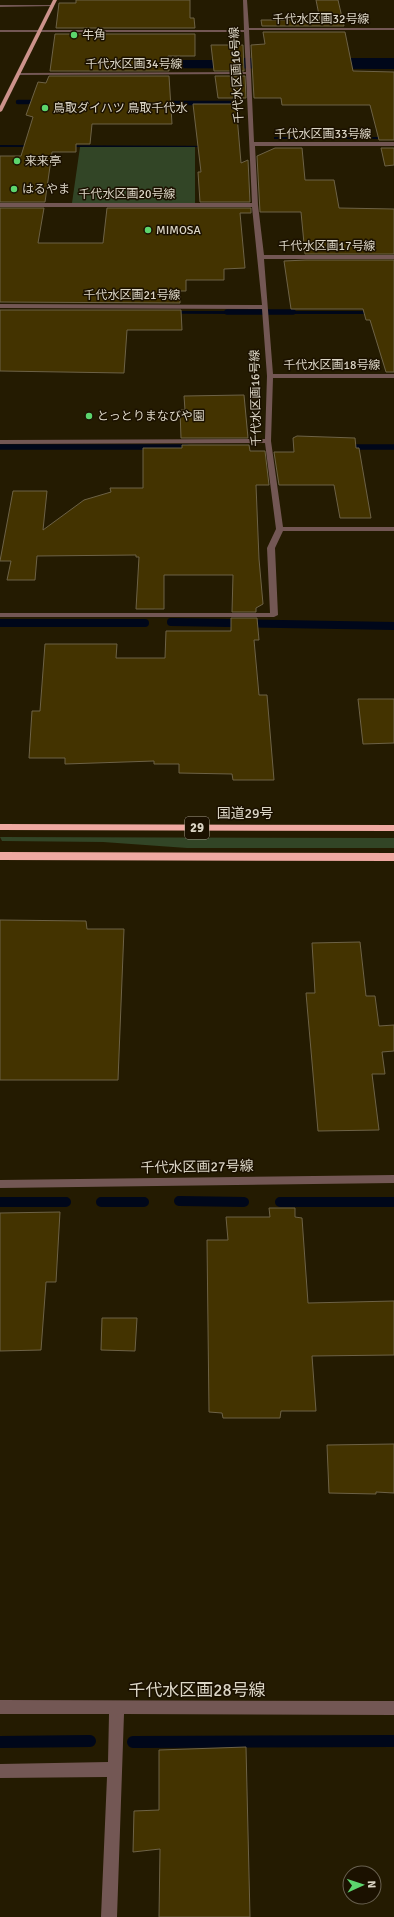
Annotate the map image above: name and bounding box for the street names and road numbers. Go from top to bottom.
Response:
street label: 千代水区画32号線 [273,12,369,27]
street label: 千代水区画16号線 [227,26,247,124]
street label: 千代水区画34号線 [86,57,182,72]
street label: 千代水区画33号線 [275,127,371,142]
street label: 千代水区画20号線 [79,187,175,202]
street label: 千代水区画17号線 [279,239,375,254]
street label: 千代水区画21号線 [84,288,180,303]
street label: 千代水区画16号線 [248,349,264,447]
street label: 千代水区画18号線 [284,358,380,373]
street label: 国道29号 [216,805,274,822]
road number: 29 [185,817,209,839]
street label: 千代水区画27号線 [140,1158,254,1176]
street label: 千代水区画28号線 [128,1680,266,1701]

